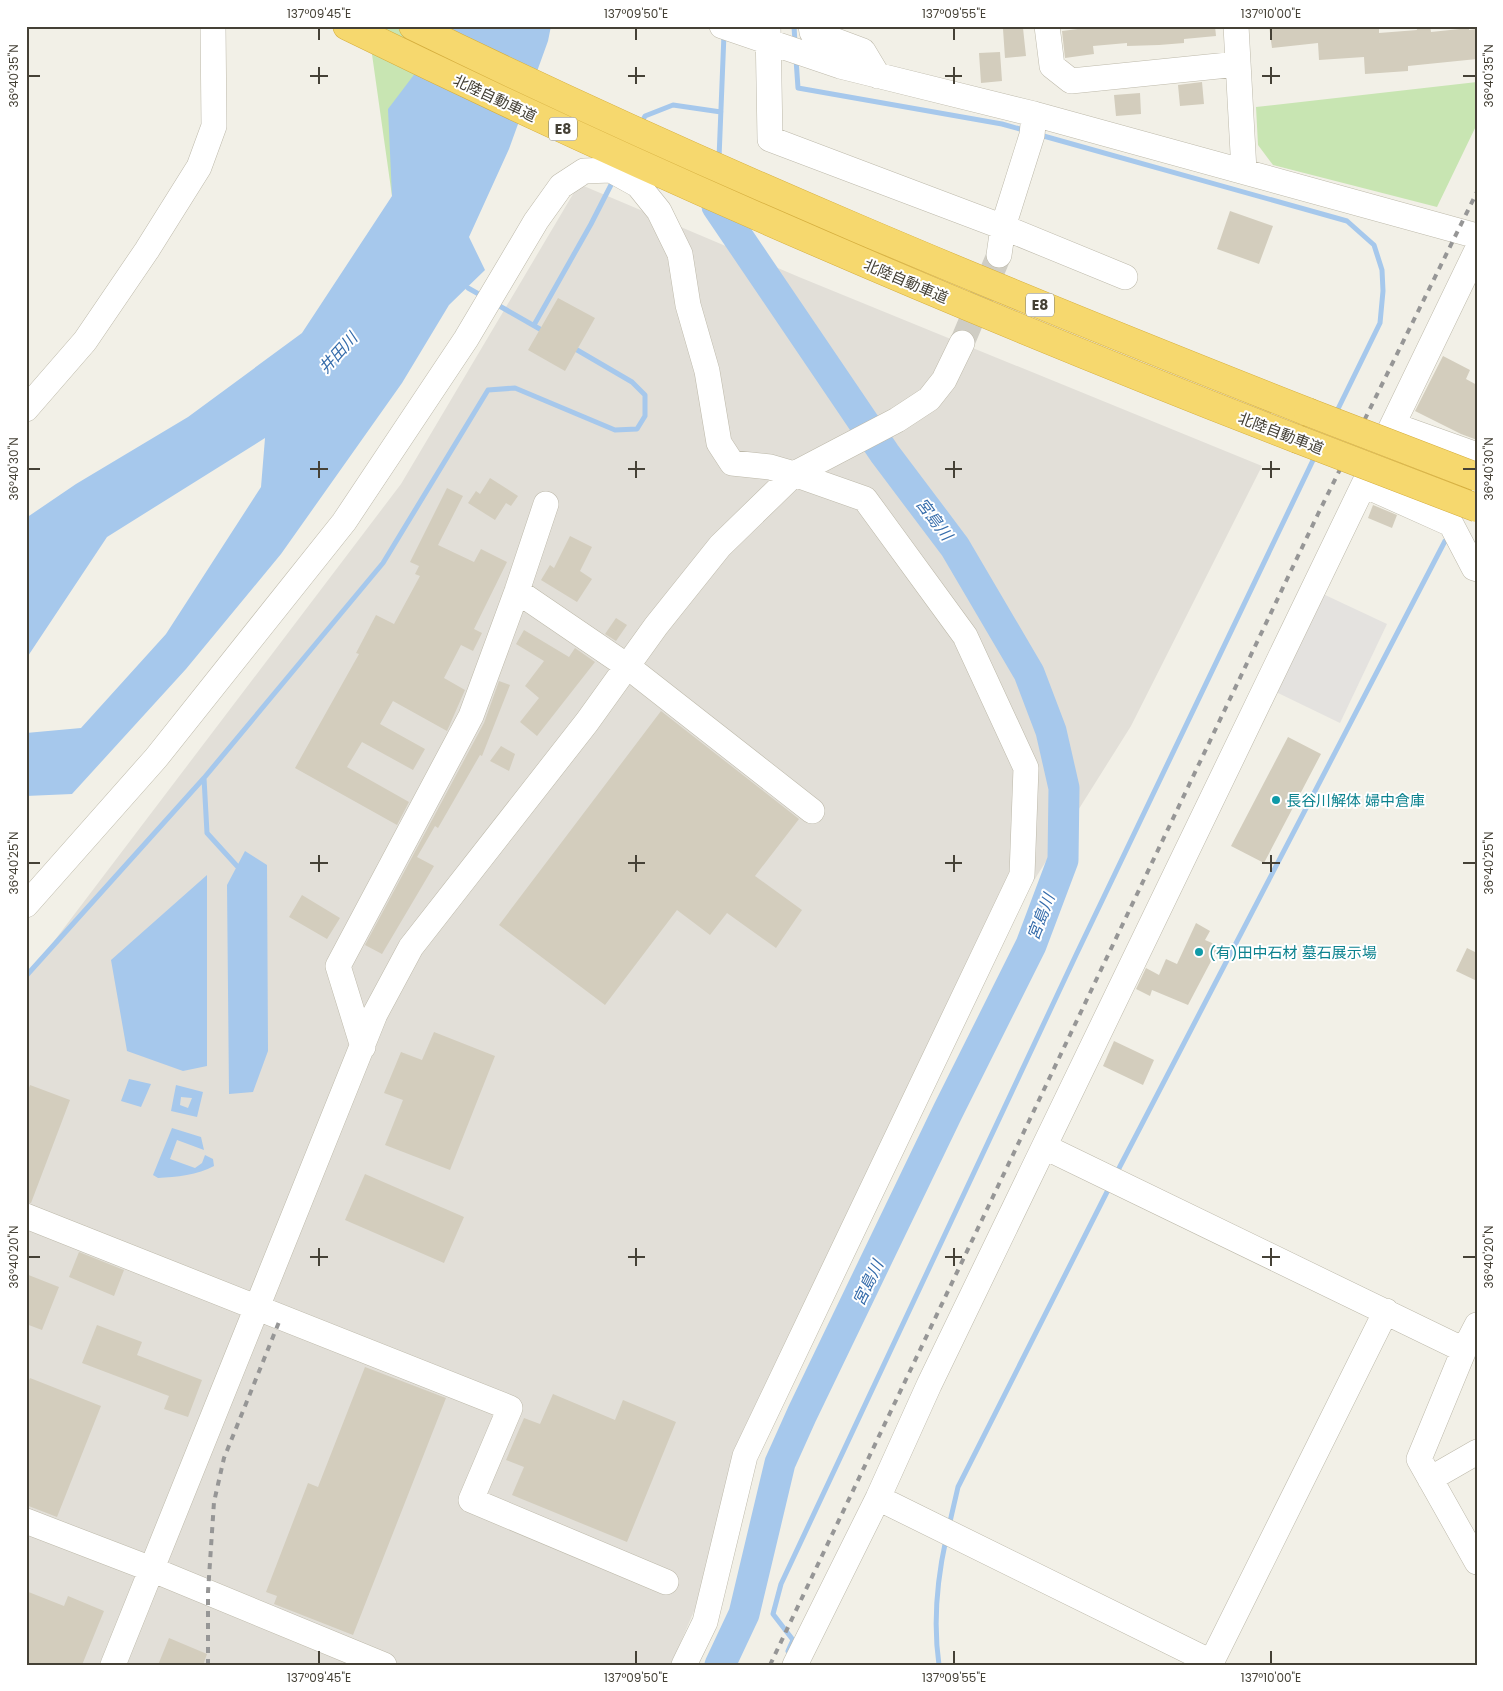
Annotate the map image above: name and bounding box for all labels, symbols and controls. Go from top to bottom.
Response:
text: 137°09'45"E [287,5,351,22]
text: 137°09'50"E [604,5,668,22]
text: 137°09'55"E [922,5,986,22]
text: 137°10'00"E [1241,5,1301,22]
text: 36°40'35"N [5,44,22,108]
text: 36°40'35"N [1480,44,1497,108]
street label: 北陸自動車道 [450,69,540,127]
road number: E8 [549,118,577,140]
street label: 北陸自動車道 [860,254,952,308]
road number: E8 [1026,294,1054,316]
water label: 井田川 [313,326,364,379]
street label: 北陸自動車道 [1235,407,1327,459]
text: 36°40'30"N [5,437,22,501]
text: 36°40'30"N [1480,437,1497,501]
water label: 宮島川 [910,493,959,547]
place label: 長谷川解体 婦中倉庫 [1286,790,1425,811]
marker: 長谷川解体 婦中倉庫 [1270,794,1282,806]
text: 36°40'25"N [5,832,22,894]
text: 36°40'25"N [1480,832,1497,894]
water label: 宮島川 [1022,889,1061,944]
place label: (有)田中石材 墓石展示場 [1209,942,1377,963]
marker: (有)田中石材 墓石展示場 [1193,946,1205,958]
text: 36°40'20"N [5,1226,22,1288]
text: 36°40'20"N [1480,1226,1497,1288]
water label: 宮島川 [847,1255,890,1310]
text: 137°09'45"E [287,1669,351,1686]
text: 137°09'50"E [604,1669,668,1686]
text: 137°09'55"E [922,1669,986,1686]
text: 137°10'00"E [1241,1669,1301,1686]

